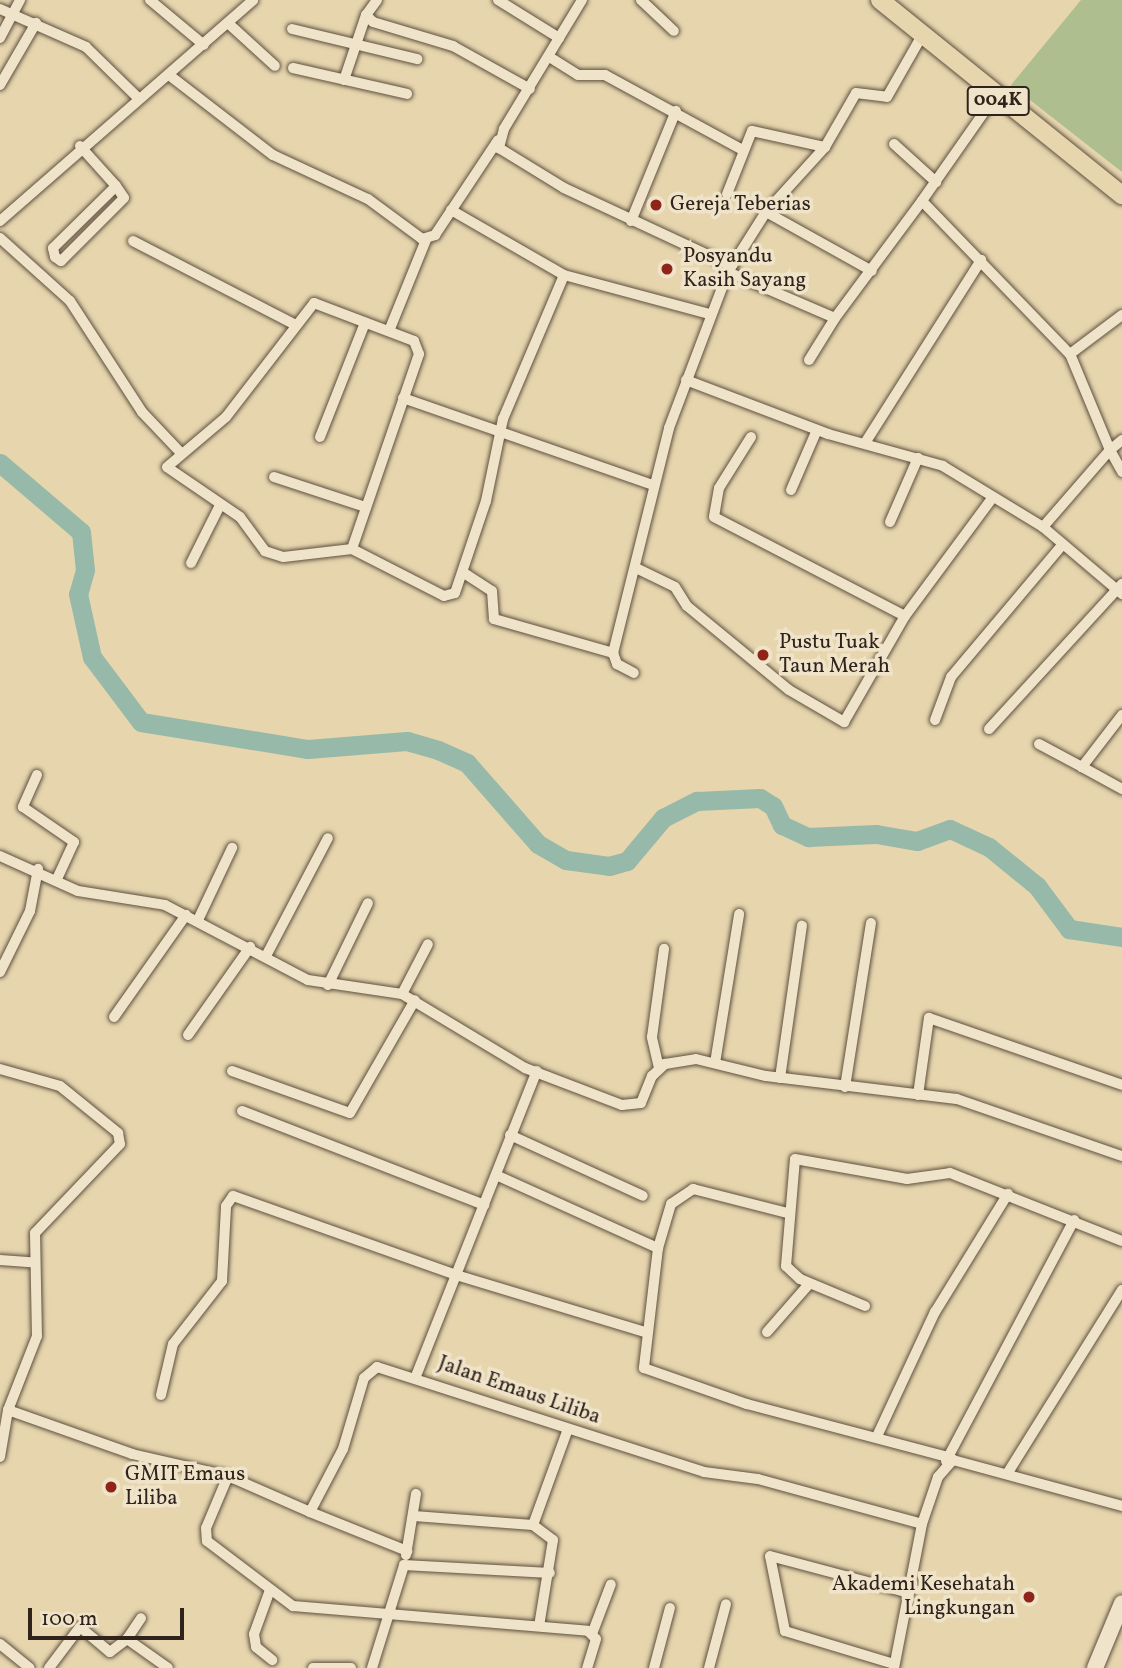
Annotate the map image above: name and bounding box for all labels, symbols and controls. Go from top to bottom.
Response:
road number: 004K [967,86,1030,116]
place label: Gereja Teberias [670,192,811,218]
marker: Gereja Teberias [648,197,664,213]
place label: Posyandu Kasih Sayang [683,244,806,294]
marker: Posyandu Kasih Sayang [657,259,677,279]
place label: Pustu Tuak Taun Merah [779,630,890,680]
marker: Pustu Tuak Taun Merah [753,645,773,665]
street label: Jalan Emaus Liliba [434,1351,604,1431]
place label: GMIT Emaus Liliba [125,1462,246,1512]
marker: GMIT Emaus Liliba [103,1479,119,1495]
place label: Akademi Kesehatah Lingkungan [832,1572,1015,1622]
marker: Akademi Kesehatah Lingkungan [1021,1589,1037,1605]
scale bar [32,1594,187,1638]
text: 100 m [41,1605,98,1634]

